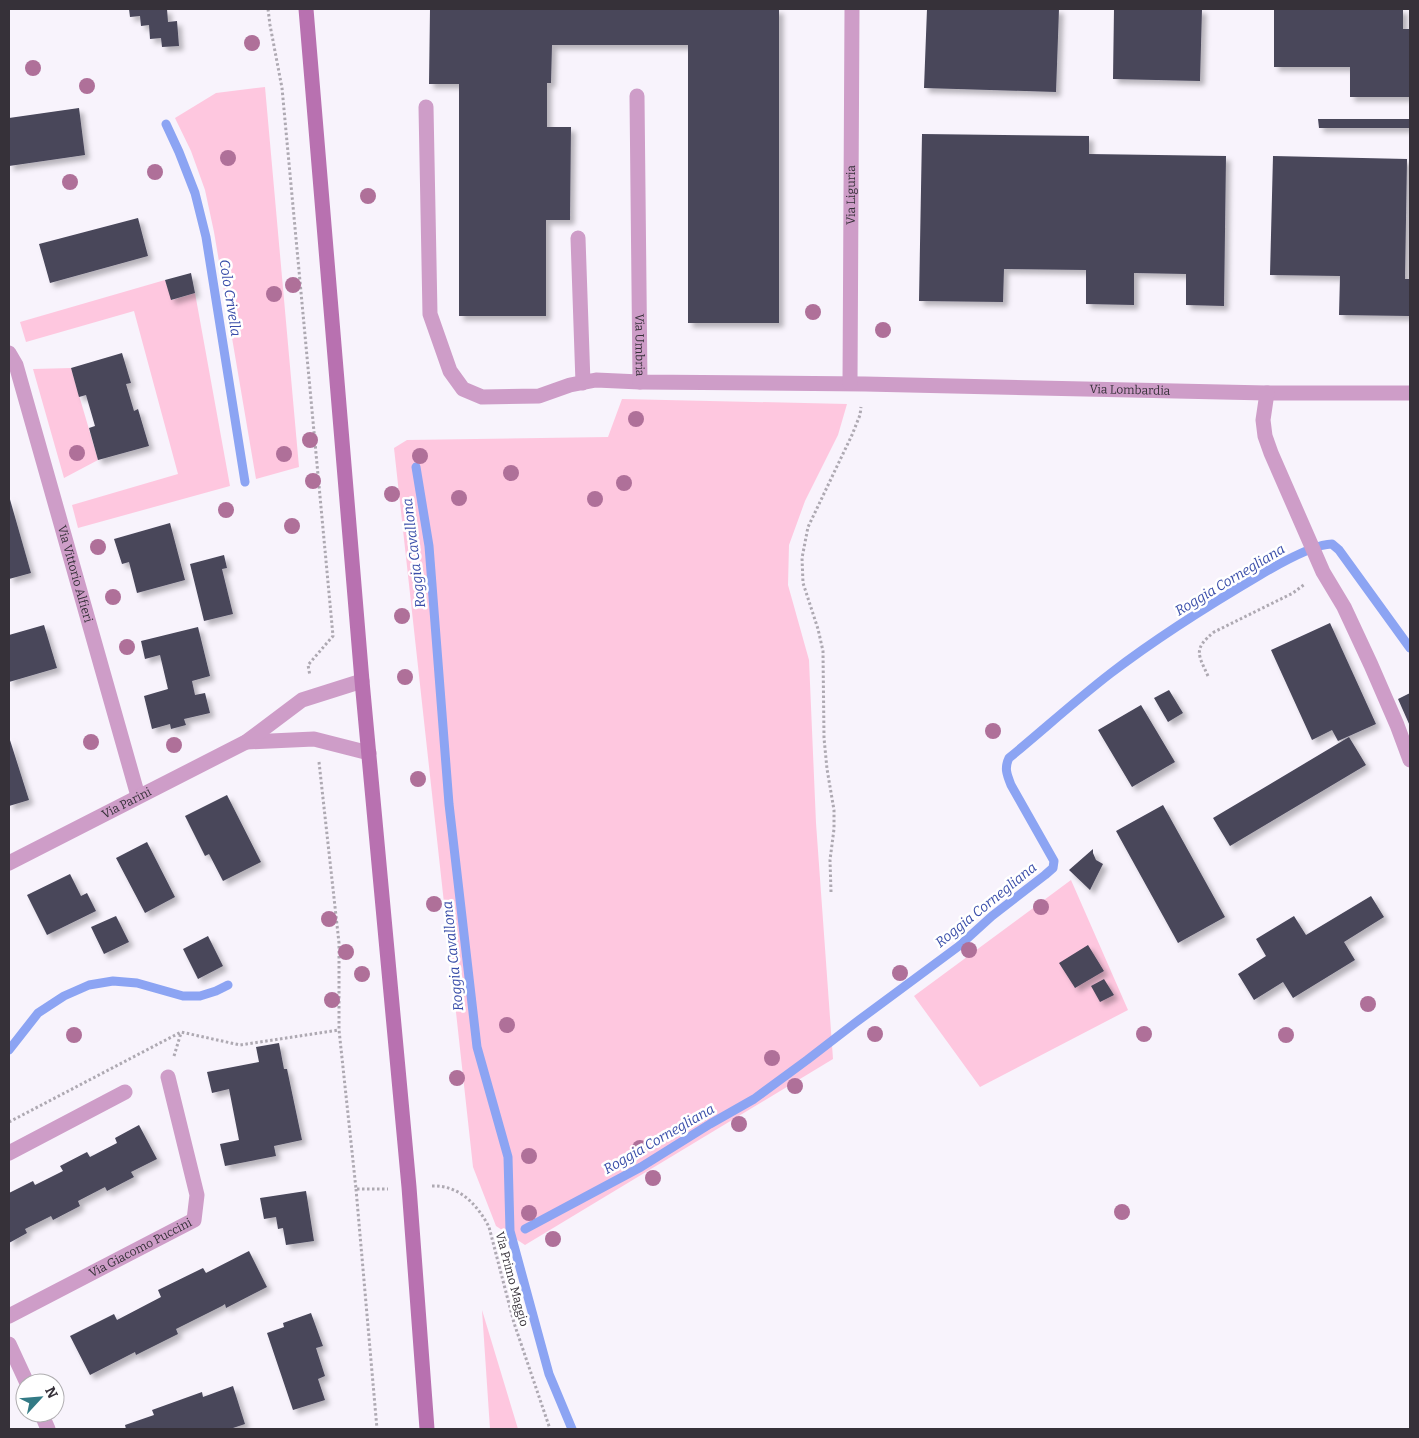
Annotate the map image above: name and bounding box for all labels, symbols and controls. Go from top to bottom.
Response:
street label: Via Liguria [844,165,858,225]
water label: Colo Crivella [216,258,244,338]
street label: Via Umbria [632,314,647,377]
street label: Via Lombardia [1089,382,1171,398]
water label: Roggia Cavallona [399,497,429,609]
street label: Via Vittorio Alfieri [55,524,96,624]
water label: Roggia Cornegliana [1172,540,1288,620]
street label: Via Parini [100,784,154,821]
water label: Roggia Cornegliana [932,859,1040,951]
water label: Roggia Cavallona [439,900,467,1012]
water label: Roggia Cornegliana [601,1100,717,1178]
street label: Via Giacomo Puccini [87,1215,194,1280]
street label: Via Primo Maggio [493,1230,531,1328]
north arrow [15,1373,65,1423]
text: N [41,1384,61,1401]

